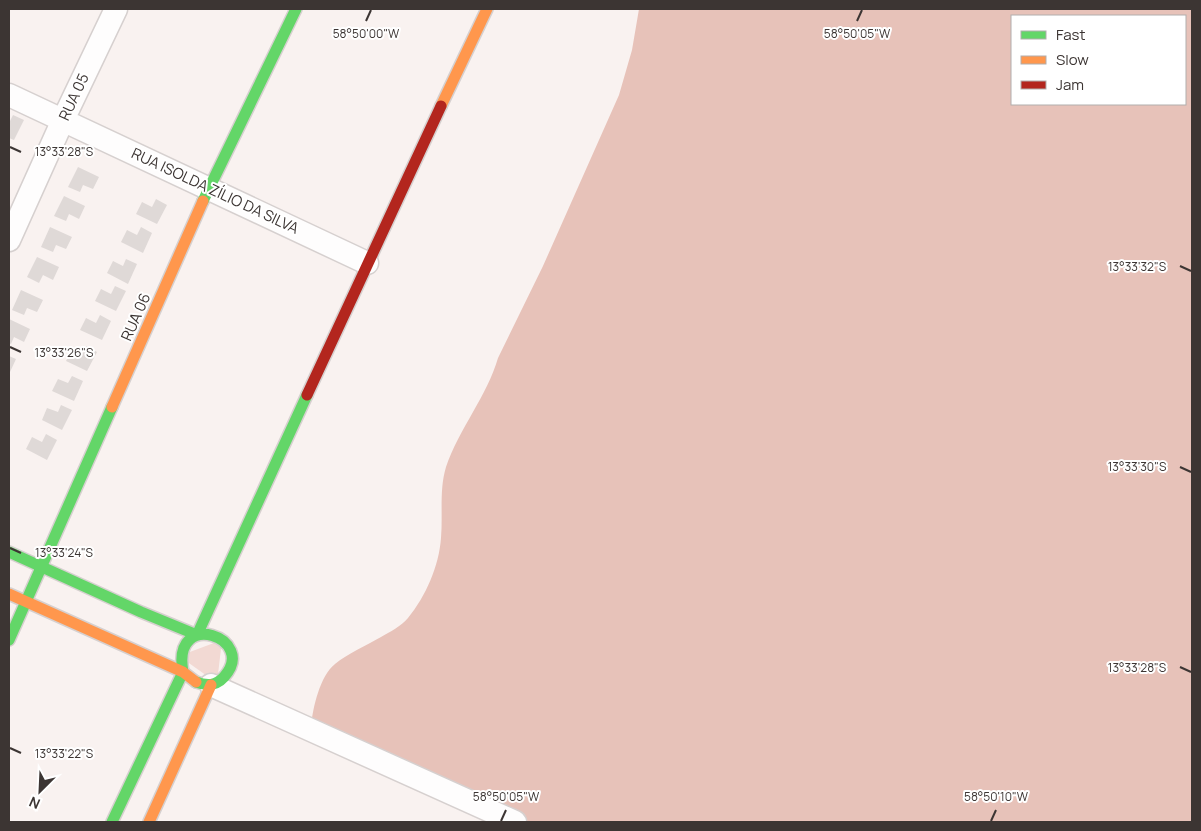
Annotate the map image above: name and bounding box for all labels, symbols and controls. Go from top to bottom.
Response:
legend [1011,15,1186,105]
text: Fast [1056,24,1085,45]
text: 58°50'00"W [333,25,400,42]
text: 58°50'05"W [824,25,891,42]
text: Slow [1056,49,1089,70]
street label: RUA 05 [53,70,94,124]
text: Jam [1056,74,1084,95]
text: 13°33'28"S [35,143,93,160]
street label: RUA ISOLDA ZÍLIO DA SILVA [128,143,303,239]
text: 13°33'32"S [1108,258,1166,275]
street label: RUA 06 [116,289,155,344]
text: 13°33'26"S [35,344,93,361]
text: 13°33'30"S [1108,458,1166,475]
text: 13°33'24"S [35,544,93,561]
text: 13°33'28"S [1108,659,1166,676]
text: 13°33'22"S [35,745,93,762]
north arrow [15,766,65,816]
text: 58°50'05"W [473,788,540,805]
text: 58°50'10"W [964,788,1029,805]
text: N [26,793,43,814]

